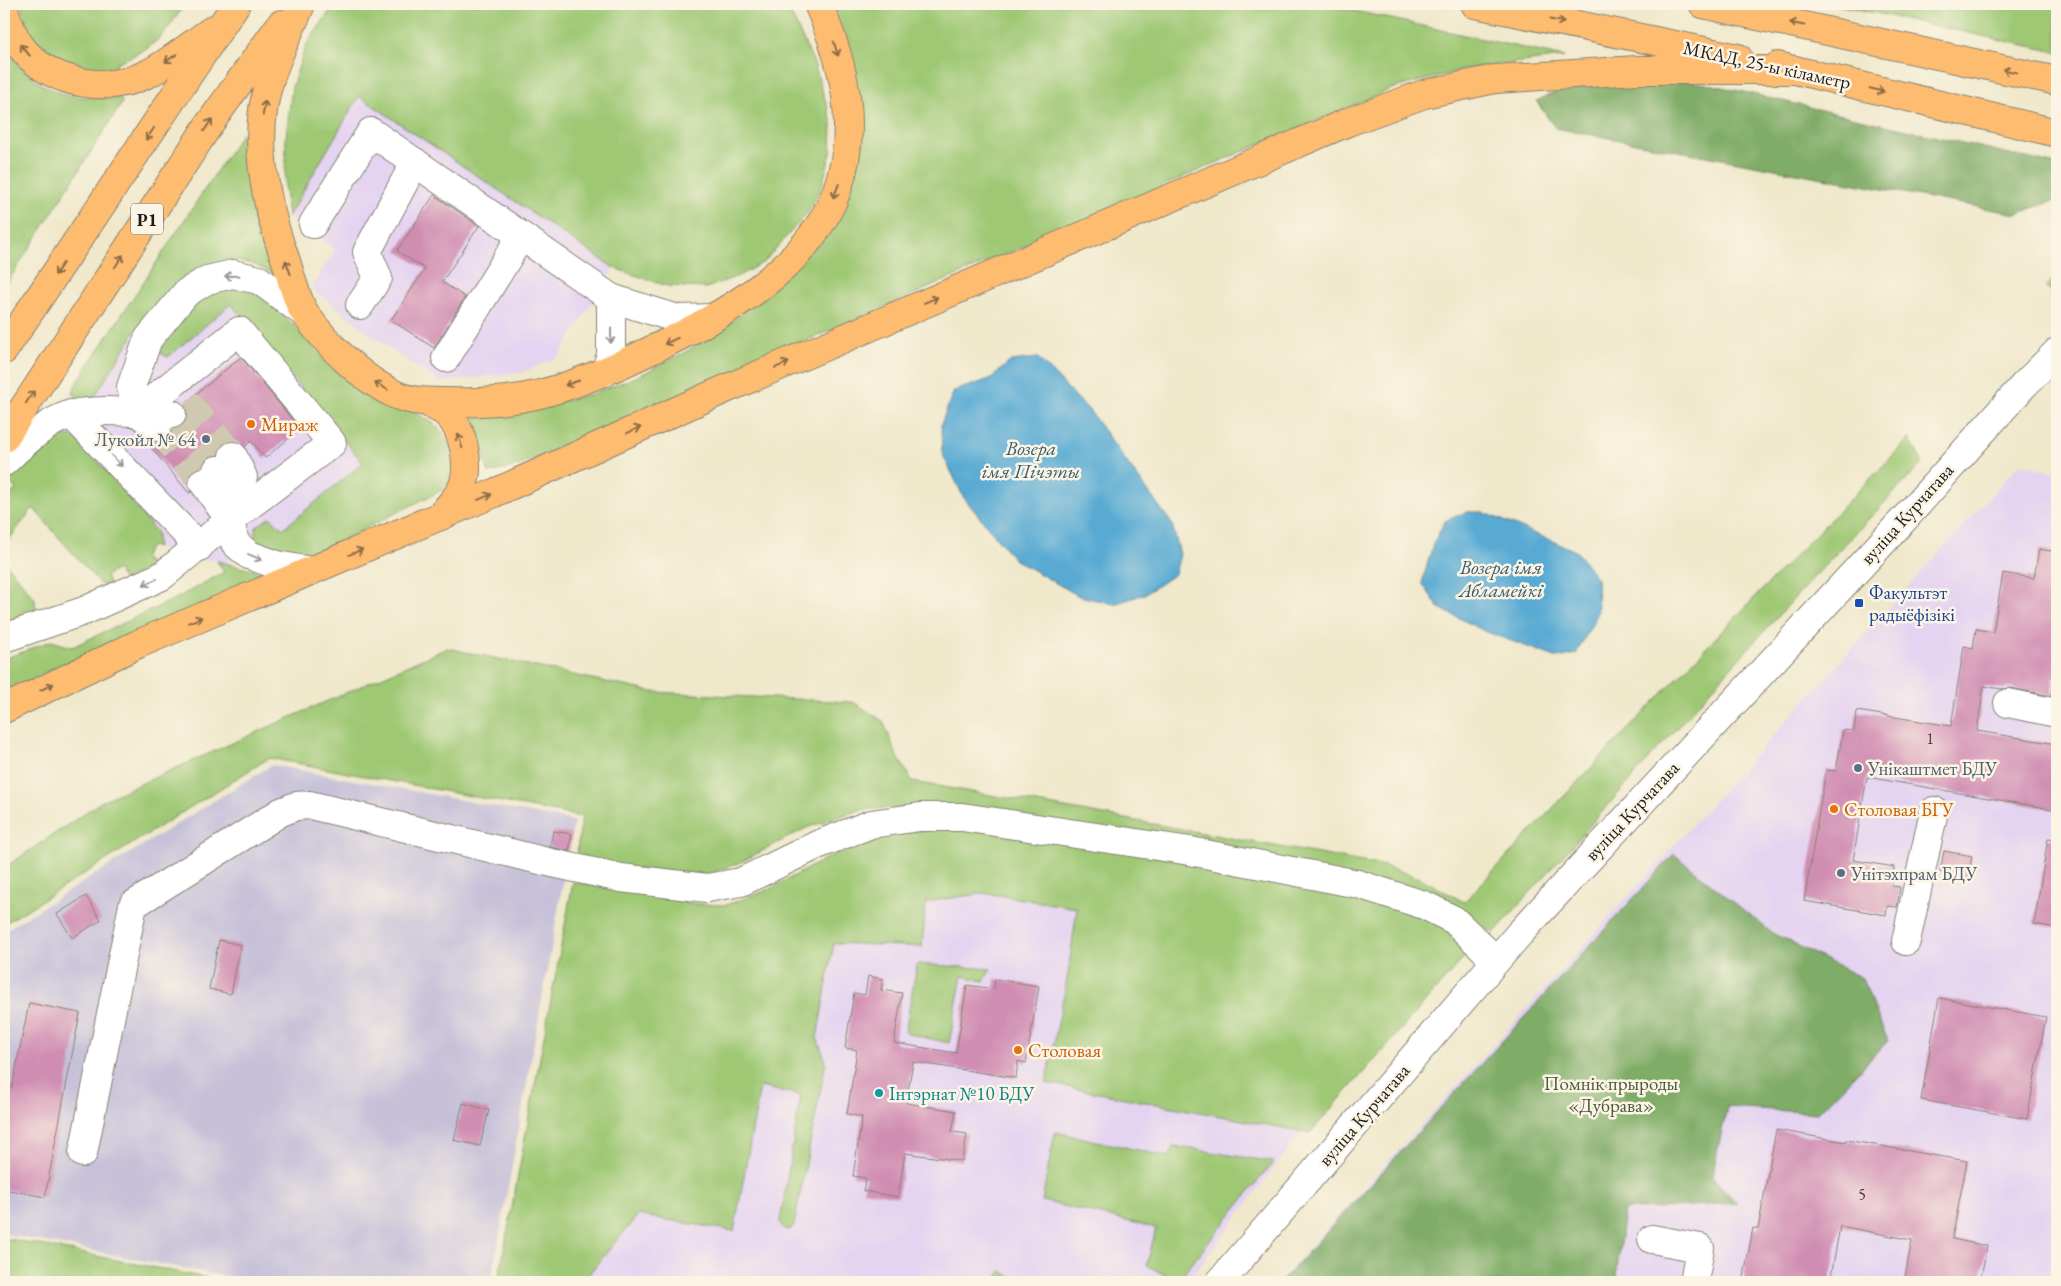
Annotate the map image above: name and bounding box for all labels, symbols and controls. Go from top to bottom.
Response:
one-way arrow [1549,16,1565,26]
one-way arrow [1789,19,1805,28]
street label: МКАД, 25-ы кіламетр [1681,35,1853,95]
one-way arrow [832,41,842,57]
one-way arrow [20,44,31,57]
one-way arrow [164,53,178,63]
one-way arrow [2002,66,2018,75]
one-way arrow [1868,86,1884,95]
one-way arrow [260,101,270,117]
one-way arrow [203,119,213,133]
one-way arrow [145,127,155,141]
one-way arrow [830,183,840,198]
road number: Р1 [131,203,163,234]
one-way arrow [114,254,124,268]
one-way arrow [283,260,292,275]
one-way arrow [54,261,64,275]
one-way arrow [224,271,240,281]
one-way arrow [923,295,938,305]
one-way arrow [606,327,615,343]
one-way arrow [663,336,678,346]
one-way arrow [774,359,789,369]
one-way arrow [565,379,580,388]
one-way arrow [374,381,389,390]
one-way arrow [26,391,36,405]
place label: Мираж [261,412,319,437]
marker: Мираж [245,418,257,430]
one-way arrow [626,425,641,435]
place label: Лукойл № 64 [95,427,197,452]
marker: Лукойл № 64 [200,433,212,445]
one-way arrow [455,433,465,449]
water label: Возера імя Пічэты [982,435,1080,484]
one-way arrow [111,455,123,468]
street label: вуліца Курчатава [1855,458,1959,570]
one-way arrow [477,492,492,501]
one-way arrow [348,547,363,556]
one-way arrow [247,553,262,562]
water label: Возера імя Абламейкі [1457,554,1544,603]
one-way arrow [143,577,158,587]
place label: Факультэт радыёфізікі [1869,580,1955,627]
marker: Факультэт радыёфізікі [1853,597,1865,609]
one-way arrow [187,614,202,624]
one-way arrow [39,682,54,691]
house number: 1 [1926,728,1934,749]
street label: вуліца Курчатава [1579,755,1685,866]
place label: Унікаштмет БДУ [1867,756,1998,781]
marker: Унікаштмет БДУ [1852,762,1864,774]
place label: Столовая БГУ [1844,797,1955,822]
marker: Столовая БГУ [1828,803,1840,815]
place label: Унітэхпрам БДУ [1850,861,1978,886]
marker: Унітэхпрам БДУ [1835,867,1847,879]
place label: Столовая [1028,1038,1101,1063]
marker: Столовая [1012,1044,1024,1056]
street label: вуліца Курчатава [1313,1058,1416,1171]
park label: Помнік прыроды «Дубрава» [1544,1071,1679,1118]
place label: Інтэрнат №10 БДУ [889,1081,1036,1106]
marker: Інтэрнат №10 БДУ [873,1087,885,1099]
house number: 5 [1858,1184,1866,1205]

